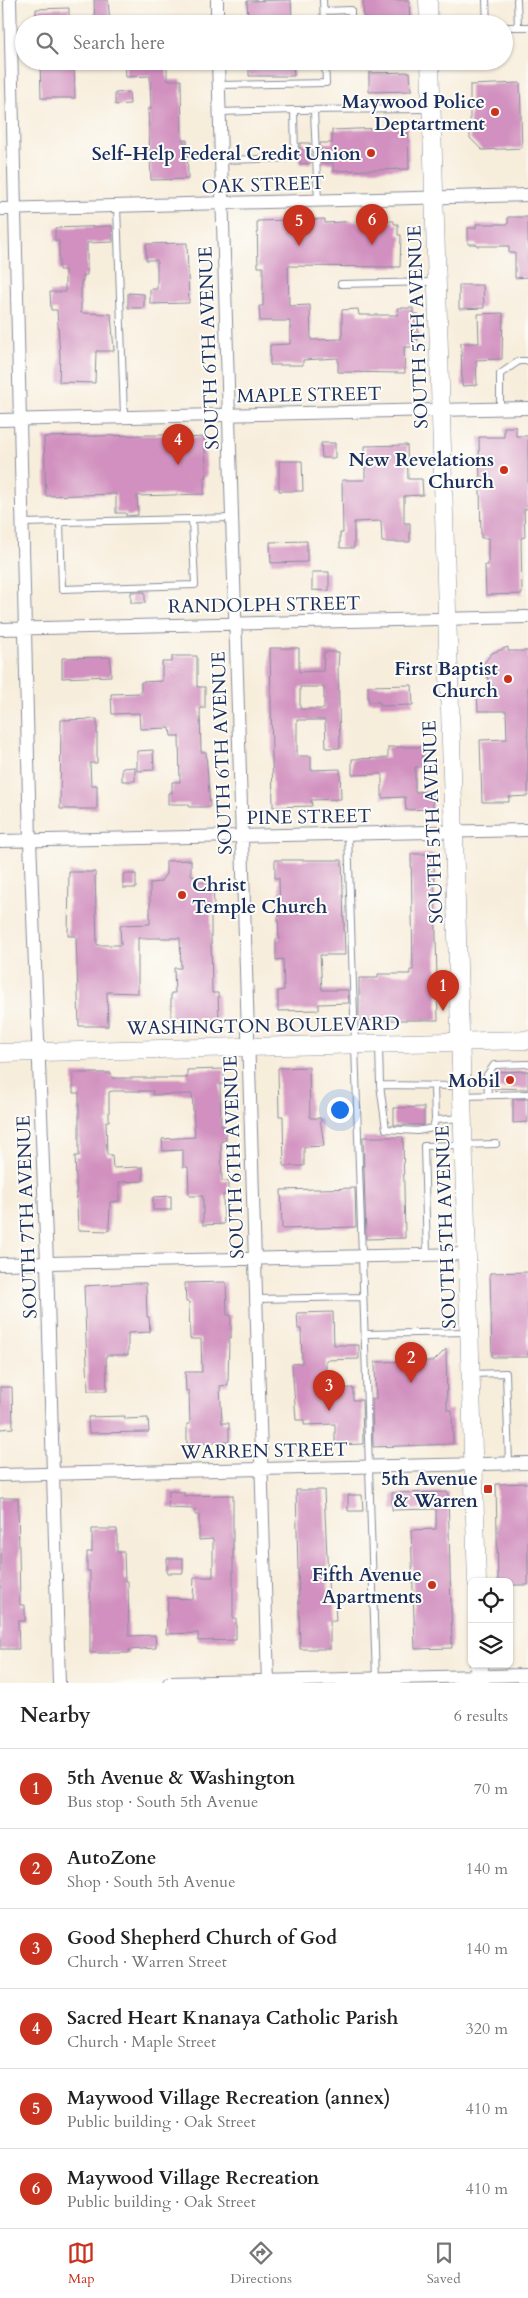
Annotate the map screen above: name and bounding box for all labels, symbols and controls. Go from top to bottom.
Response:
search box [15,15,513,70]
icon: search [33,29,61,57]
text: Search here [73,30,165,56]
place label: Maywood Police Deptartment [342,89,485,137]
marker: Maywood Police Deptartment [489,106,501,118]
place label: Self-Help Federal Credit Union [92,141,362,167]
marker: Self-Help Federal Credit Union [365,147,377,159]
street label: OAK STREET [201,170,325,200]
pin: 6 [356,204,388,245]
pin: 5 [283,205,315,246]
street label: SOUTH 5TH AVENUE [401,225,435,429]
street label: SOUTH 6TH AVENUE [192,246,226,450]
street label: MAPLE STREET [236,381,382,409]
pin: 4 [162,424,194,465]
place label: New Revelations Church [348,447,494,495]
marker: New Revelations Church [498,464,510,476]
street label: RANDOLPH STREET [168,590,361,620]
street label: SOUTH 6TH AVENUE [205,651,239,855]
place label: First Baptist Church [394,656,498,704]
marker: First Baptist Church [502,673,514,685]
street label: SOUTH 5TH AVENUE [416,720,450,924]
street label: PINE STREET [246,803,372,831]
place label: Christ Temple Church [192,872,327,920]
marker: Christ Temple Church [176,889,188,901]
pin: 1 [427,970,459,1011]
street label: WASHINGTON BOULEVARD [125,1011,400,1041]
street label: SOUTH 6TH AVENUE [217,1055,251,1259]
place label: Mobil [448,1068,500,1094]
marker: Mobil [504,1074,516,1086]
your location [327,1097,353,1123]
street label: SOUTH 7TH AVENUE [10,1115,44,1319]
street label: SOUTH 5TH AVENUE [429,1125,463,1329]
pin: 2 [395,1342,427,1383]
pin: 3 [313,1370,345,1411]
street label: WARREN STREET [179,1437,348,1465]
place label: 5th Avenue & Warren [381,1466,479,1514]
marker: 5th Avenue & Warren [482,1483,494,1495]
place label: Fifth Avenue Apartments [312,1562,422,1610]
map controls [468,1578,513,1668]
button: locate [468,1578,513,1623]
marker: Fifth Avenue Apartments [426,1579,438,1591]
button: layers [468,1623,513,1668]
text: Nearby [20,1701,91,1730]
text: 6 results [454,1705,508,1727]
text: 5th Avenue & Washington [67,1765,295,1791]
text: 1 [32,1778,40,1800]
text: 70 m [474,1778,508,1800]
text: Bus stop · South 5th Avenue [67,1791,258,1813]
text: AutoZone [67,1845,156,1871]
text: 2 [32,1858,40,1880]
text: 140 m [466,1858,508,1880]
text: Shop · South 5th Avenue [67,1871,235,1893]
text: Good Shepherd Church of God [67,1925,337,1951]
text: 3 [32,1938,40,1960]
text: 140 m [466,1938,508,1960]
text: Church · Warren Street [67,1951,227,1973]
text: Sacred Heart Knanaya Catholic Parish [67,2005,398,2031]
text: 4 [32,2018,40,2040]
text: 320 m [466,2018,508,2040]
text: Church · Maple Street [67,2031,216,2053]
text: Maywood Village Recreation (annex) [67,2085,391,2111]
text: 5 [32,2098,40,2120]
text: 410 m [466,2098,508,2120]
text: Public building · Oak Street [67,2111,256,2133]
text: Maywood Village Recreation [67,2165,319,2191]
text: 6 [32,2178,40,2200]
text: 410 m [466,2178,508,2200]
text: Public building · Oak Street [67,2191,256,2213]
tab: Map [67,2239,95,2288]
tab: Directions [230,2239,292,2288]
tab: Saved [427,2239,461,2288]

